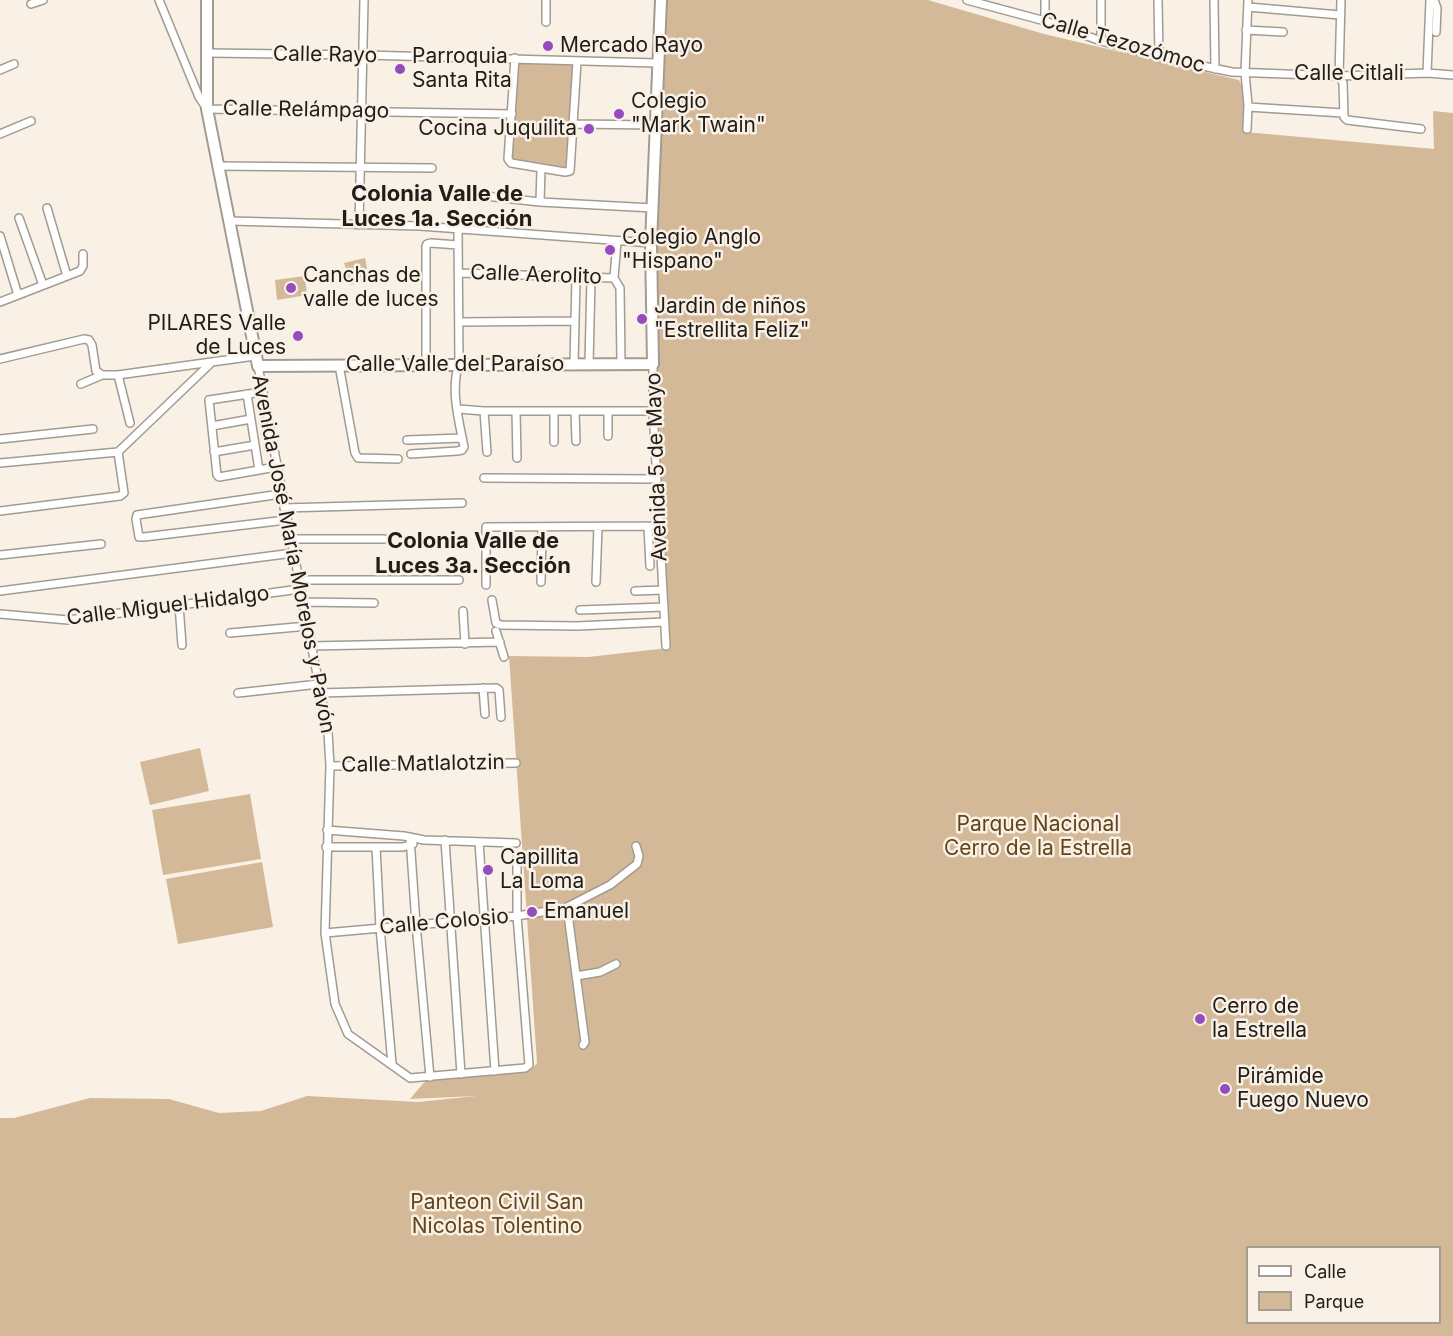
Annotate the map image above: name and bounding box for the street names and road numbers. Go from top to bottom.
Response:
street label: Calle Tezozómoc [1038,7,1208,79]
street label: Calle Rayo [273,41,377,69]
street label: Calle Citlali [1294,61,1404,87]
street label: Calle Relámpago [223,96,389,124]
street label: Calle Aerolito [470,260,602,290]
street label: Calle Valle del Paraíso [346,352,564,378]
street label: Avenida José María Morelos y Pavón [246,372,340,736]
street label: Avenida 5 de Mayo [641,372,673,562]
street label: Calle Miguel Hidalgo [65,581,271,631]
street label: Calle Matlalotzin [341,750,505,778]
street label: Calle Colosio [378,904,510,940]

